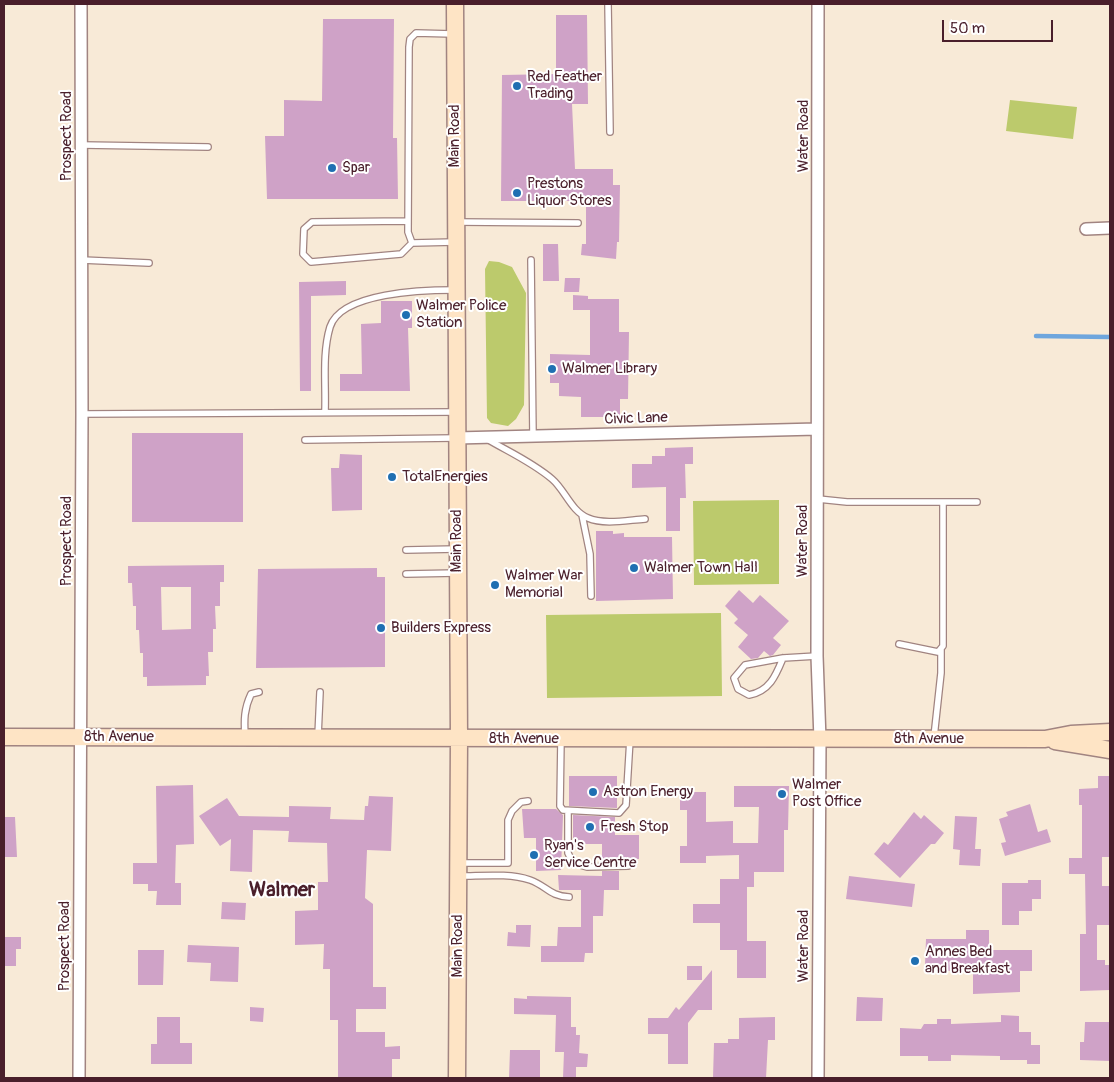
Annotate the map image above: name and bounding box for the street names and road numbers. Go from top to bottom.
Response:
street label: Prospect Road [58,91,76,181]
street label: Water Road [795,100,813,172]
street label: Main Road [446,104,464,168]
street label: Civic Lane [604,409,668,429]
street label: Prospect Road [58,496,76,586]
street label: Water Road [794,505,812,577]
street label: Main Road [448,509,466,573]
street label: 8th Avenue [84,728,154,746]
street label: 8th Avenue [489,730,559,748]
street label: 8th Avenue [894,730,964,748]
street label: Prospect Road [56,901,74,991]
street label: Water Road [795,910,813,982]
street label: Main Road [449,914,467,978]

